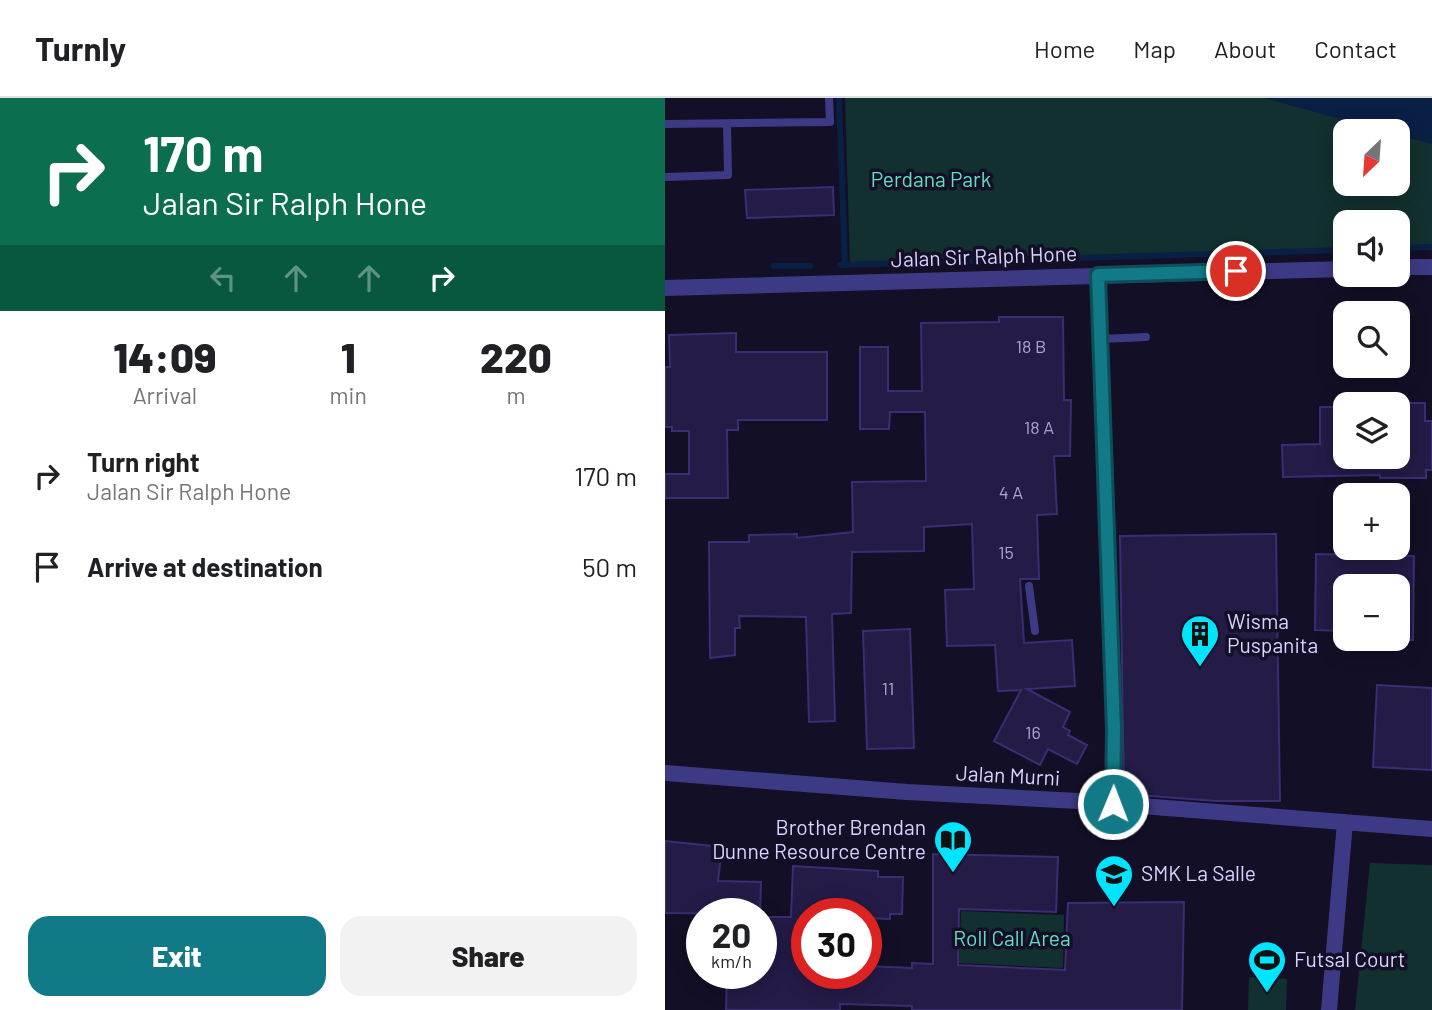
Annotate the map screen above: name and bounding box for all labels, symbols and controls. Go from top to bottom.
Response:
text: Turnly [35,28,126,68]
text: Home [1034,34,1095,63]
text: Map [1133,34,1176,63]
text: About [1214,34,1276,63]
text: Contact [1314,34,1397,63]
north arrow [1333,119,1411,196]
map controls [1333,119,1410,651]
text: 170 m [143,123,263,182]
icon: right [28,126,119,217]
park label: Perdana Park [871,166,991,191]
text: Jalan Sir Ralph Hone [143,183,427,221]
button: sound [1333,210,1410,287]
street label: Jalan Sir Ralph Hone [890,240,1078,271]
pin [1206,241,1266,301]
icon: arrive [1217,252,1255,290]
icon: left [204,259,242,297]
icon: ahead [277,259,315,297]
icon: ahead [350,259,388,297]
icon: right [423,259,461,297]
button: search [1333,301,1410,378]
text: 14:09 [113,331,216,381]
text: 1 [341,331,356,381]
text: 220 [480,331,552,381]
house number: 18 B [1016,335,1046,357]
text: Arrival [133,381,197,409]
text: min [330,381,367,409]
text: m [506,381,525,409]
button: layers [1333,392,1410,469]
house number: 18 A [1024,416,1054,438]
text: Turn right [87,446,200,477]
icon: right [28,457,66,495]
text: 170 m [574,460,637,491]
text: Jalan Sir Ralph Hone [87,477,291,505]
house number: 4 A [999,481,1023,503]
button: + [1333,483,1410,560]
house number: 15 [998,541,1014,563]
icon: arrive [28,548,66,586]
text: Arrive at destination [87,551,323,582]
text: 50 m [582,551,637,582]
button: − [1333,574,1410,651]
place label: Wisma Puspanita [1227,608,1318,657]
building icon: Wisma Puspanita [1179,613,1221,668]
house number: 11 [882,677,894,699]
house number: 16 [1025,721,1041,743]
street label: Jalan Murni [955,759,1061,790]
position arrow [1076,767,1150,841]
place label: Brother Brendan Dunne Resource Centre [712,814,926,863]
library icon: Brother Brendan Dunne Resource Centre [932,819,974,874]
school or university icon: SMK La Salle [1093,853,1135,908]
place label: SMK La Salle [1141,860,1256,885]
speed limit sign: 30 [791,898,882,989]
text: 20 [712,913,751,955]
button: Exit [28,916,326,996]
button: Share [340,916,637,996]
park label: Roll Call Area [953,925,1071,950]
sports icon: Futsal Court [1246,939,1288,994]
place label: Futsal Court [1294,946,1405,971]
text: km/h [711,950,752,972]

